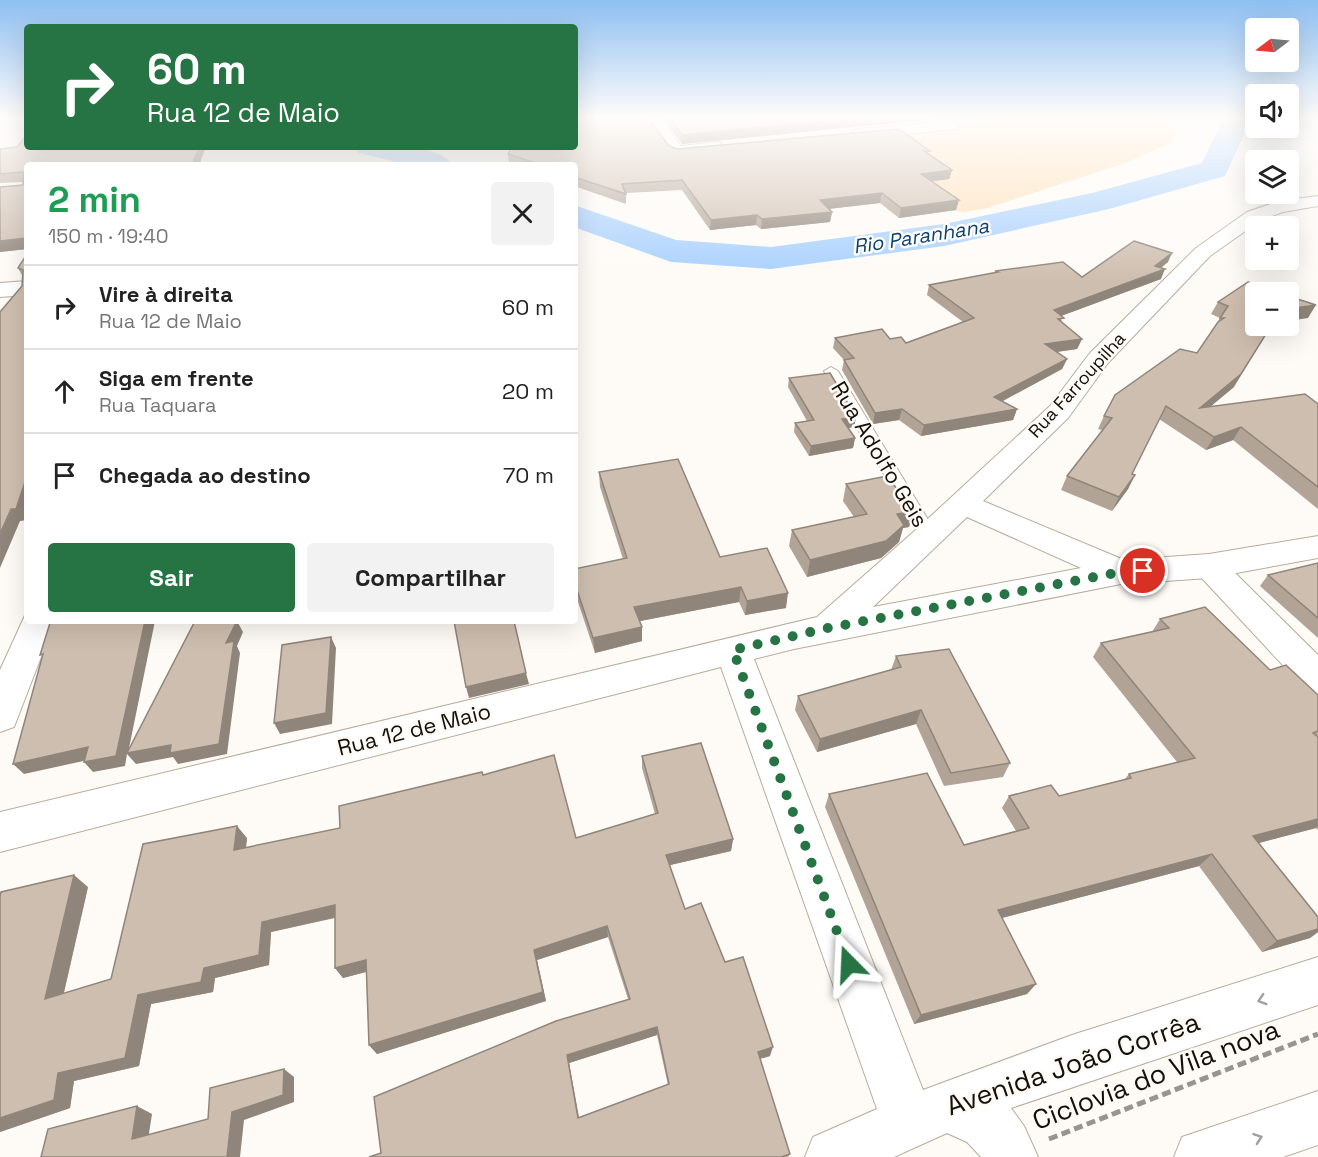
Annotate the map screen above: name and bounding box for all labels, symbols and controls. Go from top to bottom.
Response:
north arrow [1245,18,1299,72]
map controls [1245,18,1299,336]
text: 60 m [147,43,247,96]
icon: right [48,48,126,126]
button: sound [1245,84,1299,138]
text: Rua 12 de Maio [147,95,340,130]
button: layers [1245,150,1299,204]
text: 2 min [48,177,141,223]
button: close [491,182,554,245]
water label: Rio Paranhana [851,212,991,260]
button: + [1245,216,1299,270]
text: 150 m · 19:40 [48,223,169,249]
text: Vire à direita [99,280,233,308]
button: − [1245,282,1299,336]
icon: right [48,291,81,324]
text: 60 m [502,293,554,321]
text: Rua 12 de Maio [99,308,242,334]
street label: Rua Farroupilha [1023,327,1130,442]
text: Siga em frente [99,364,254,392]
icon: ahead [48,375,81,408]
street label: Rua Adolfo Geis [825,376,935,532]
text: 20 m [502,377,554,405]
text: Rua Taquara [99,392,217,418]
icon: arrive [48,459,81,492]
text: Chegada ao destino [99,461,311,489]
text: 70 m [503,461,554,489]
button: Sair [48,543,295,612]
button: Compartilhar [307,543,554,612]
pin [1117,545,1168,596]
icon: arrive [1126,554,1159,587]
street label: Rua 12 de Maio [334,696,494,762]
position arrow [817,932,881,996]
one-way arrow [1257,992,1268,1005]
street label: Avenida João Corrêa [942,1004,1204,1123]
street label: Ciclovia do Vila nova [1027,1011,1284,1138]
one-way arrow [1252,1133,1263,1146]

